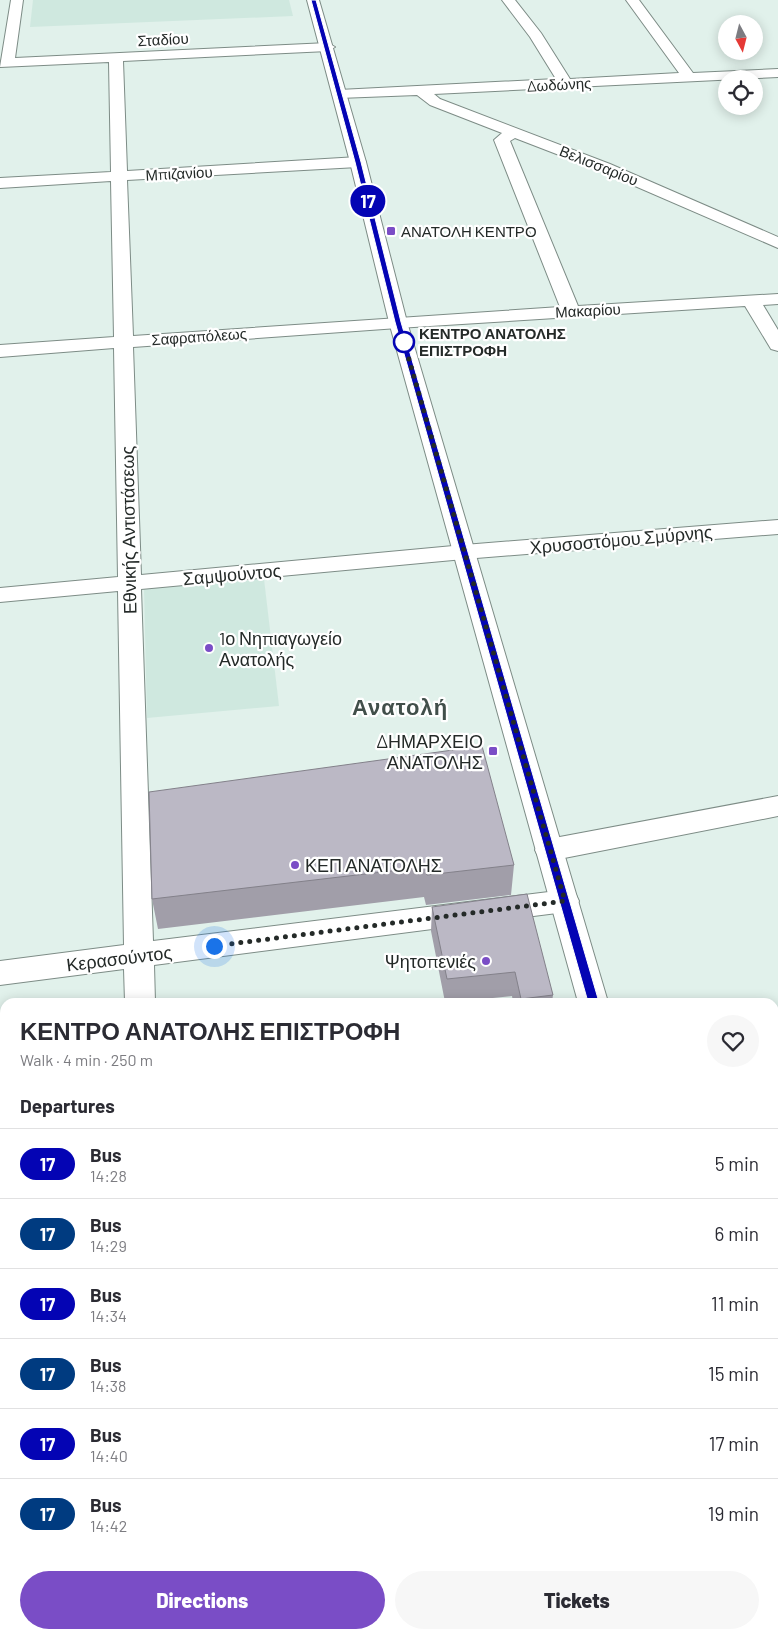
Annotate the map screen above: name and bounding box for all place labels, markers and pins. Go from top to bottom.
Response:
place label: ΑΝΑΤΟΛΗ ΚΕΝΤΡΟ [401,222,537,240]
marker: ΑΝΑΤΟΛΗ ΚΕΝΤΡΟ [385,225,397,237]
place label: ΚΕΝΤΡΟ ΑΝΑΤΟΛΗΣ ΕΠΙΣΤΡΟΦΗ [419,324,566,359]
marker: ΚΕΝΤΡΟ ΑΝΑΤΟΛΗΣ ΕΠΙΣΤΡΟΦΗ [393,331,415,353]
place label: 1ο Νηπιαγωγείο Ανατολής [219,627,342,670]
marker: 1ο Νηπιαγωγείο Ανατολής [203,642,215,654]
place label: ΔΗΜΑΡΧΕΙΟ ΑΝΑΤΟΛΗΣ [376,730,483,773]
marker: ΔΗΜΑΡΧΕΙΟ ΑΝΑΤΟΛΗΣ [487,745,499,757]
place label: ΚΕΠ ΑΝΑΤΟΛΗΣ [305,854,442,876]
marker: ΚΕΠ ΑΝΑΤΟΛΗΣ [289,859,301,871]
place label: Ψητοπενιές [385,950,476,972]
marker: Ψητοπενιές [480,955,492,967]

